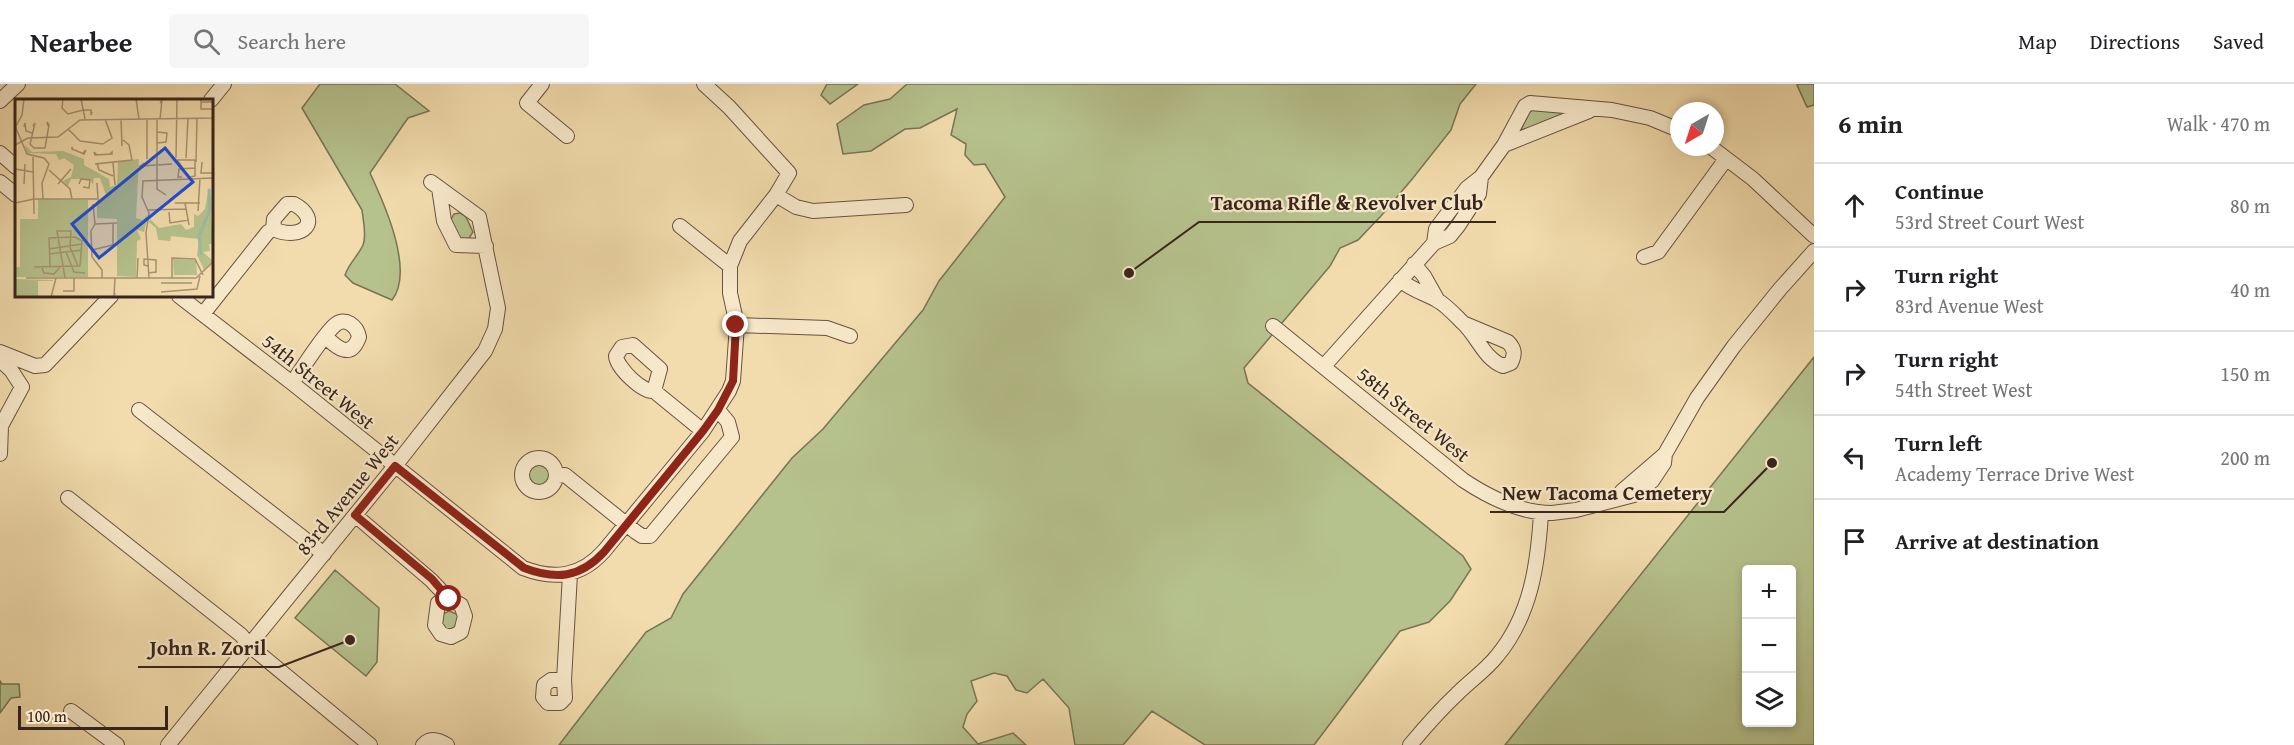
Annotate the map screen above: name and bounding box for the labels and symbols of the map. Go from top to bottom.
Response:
inset map [15,99,213,297]
north arrow [1670,102,1724,156]
callout: Tacoma Rifle & Revolver Club [1199,183,1496,222]
text: Tacoma Rifle & Revolver Club [1211,187,1483,218]
route end [722,311,748,337]
street label: 54th Street West [256,326,382,436]
street label: 58th Street West [1351,359,1477,469]
street label: 83rd Avenue West [289,427,405,561]
callout: New Tacoma Cemetery [1490,473,1724,512]
text: New Tacoma Cemetery [1502,477,1712,508]
route start [435,585,461,611]
callout: John R. Zoril [138,628,279,667]
text: John R. Zoril [147,632,267,663]
scale bar [18,703,168,730]

